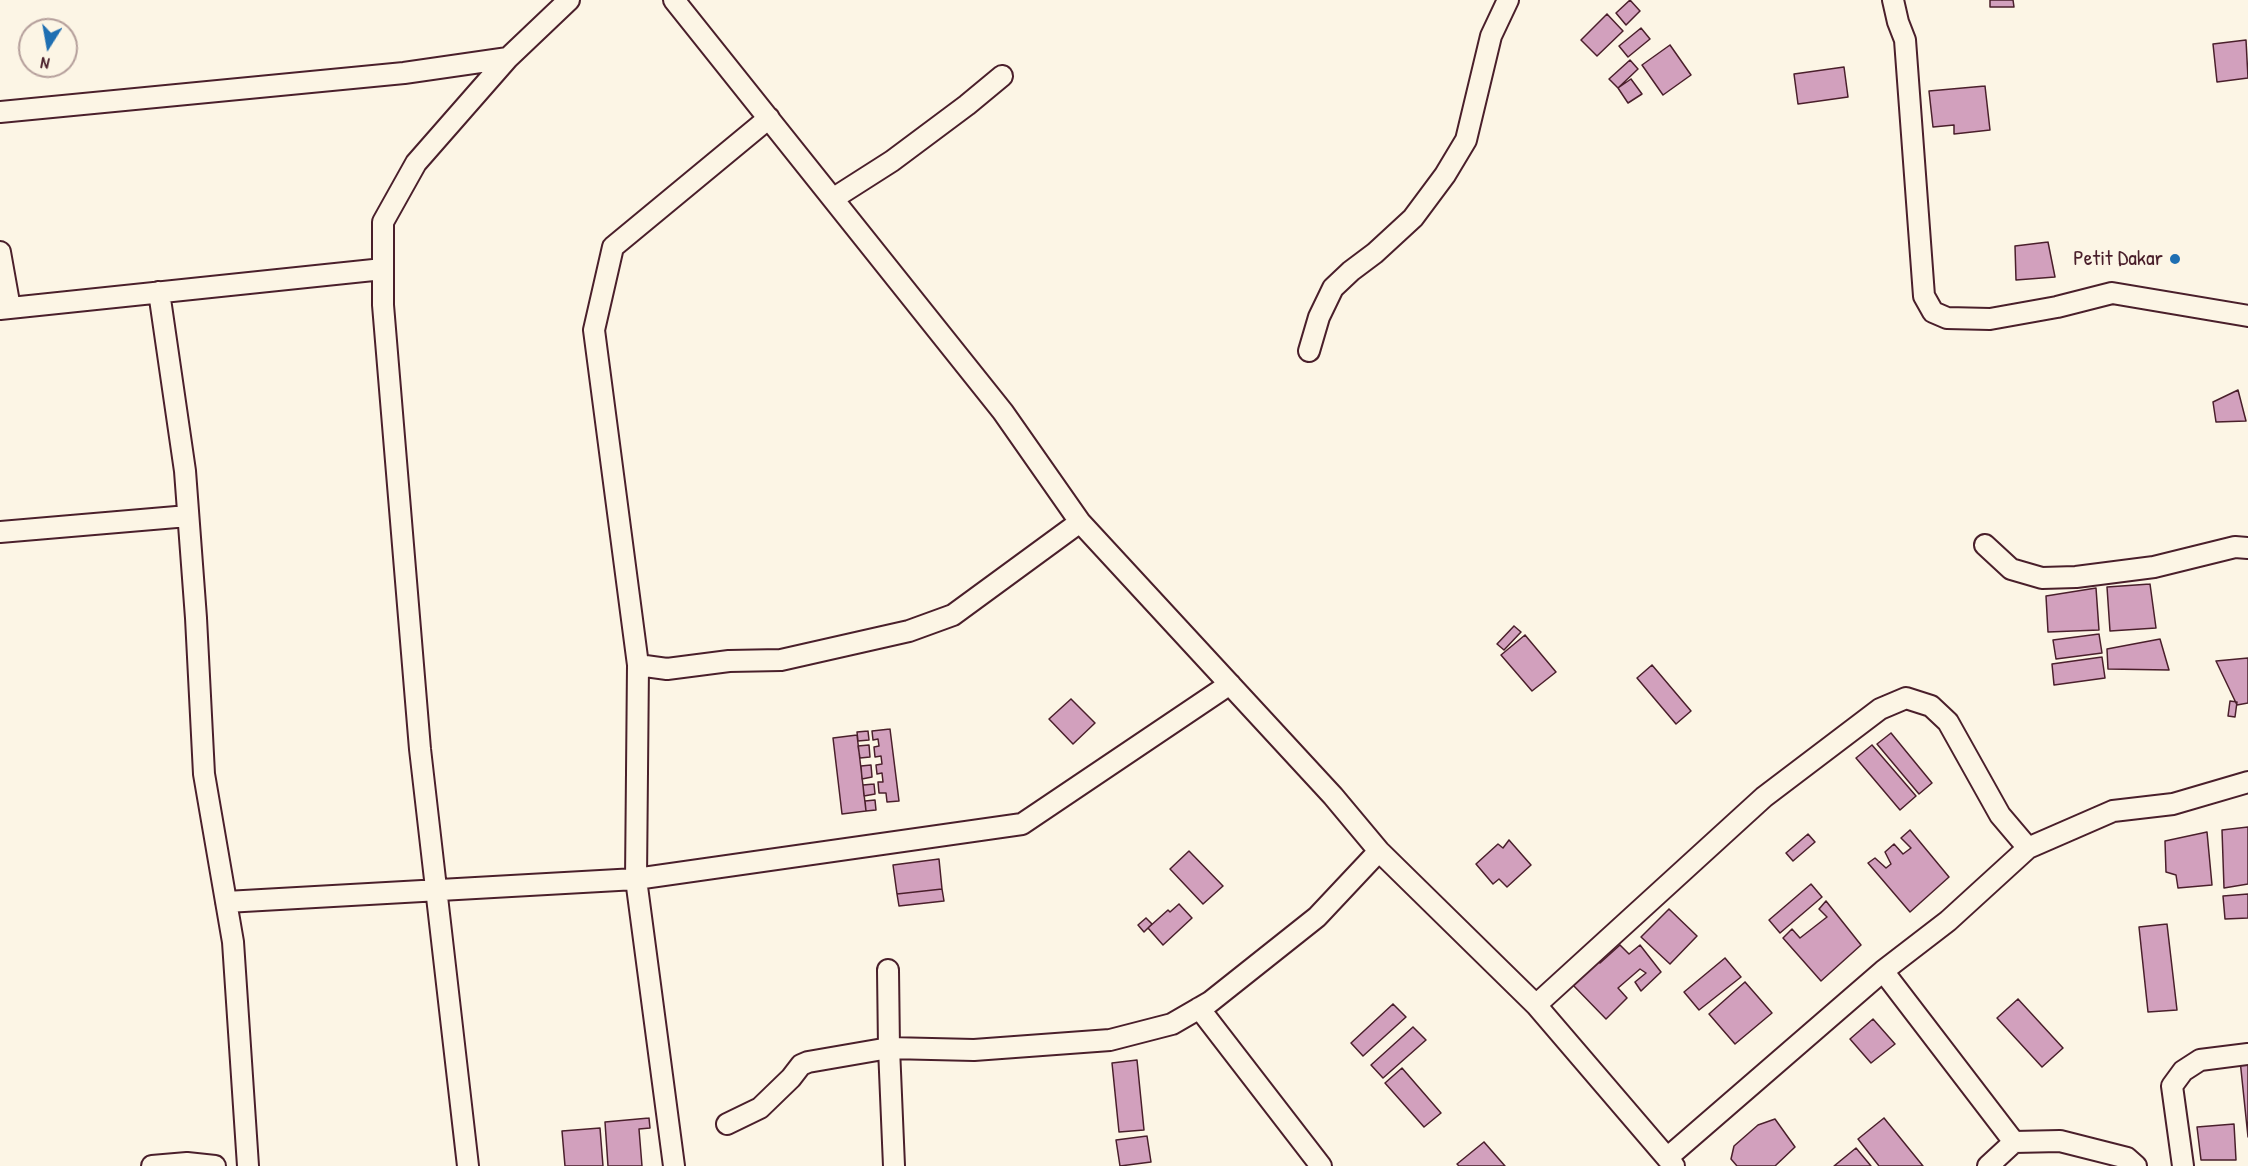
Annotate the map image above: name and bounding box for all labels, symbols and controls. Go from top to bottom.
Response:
north arrow [18,18,78,78]
text: N [39,52,51,75]
place label: Petit Dakar [2073,246,2163,272]
marker: Petit Dakar [2168,252,2182,266]

